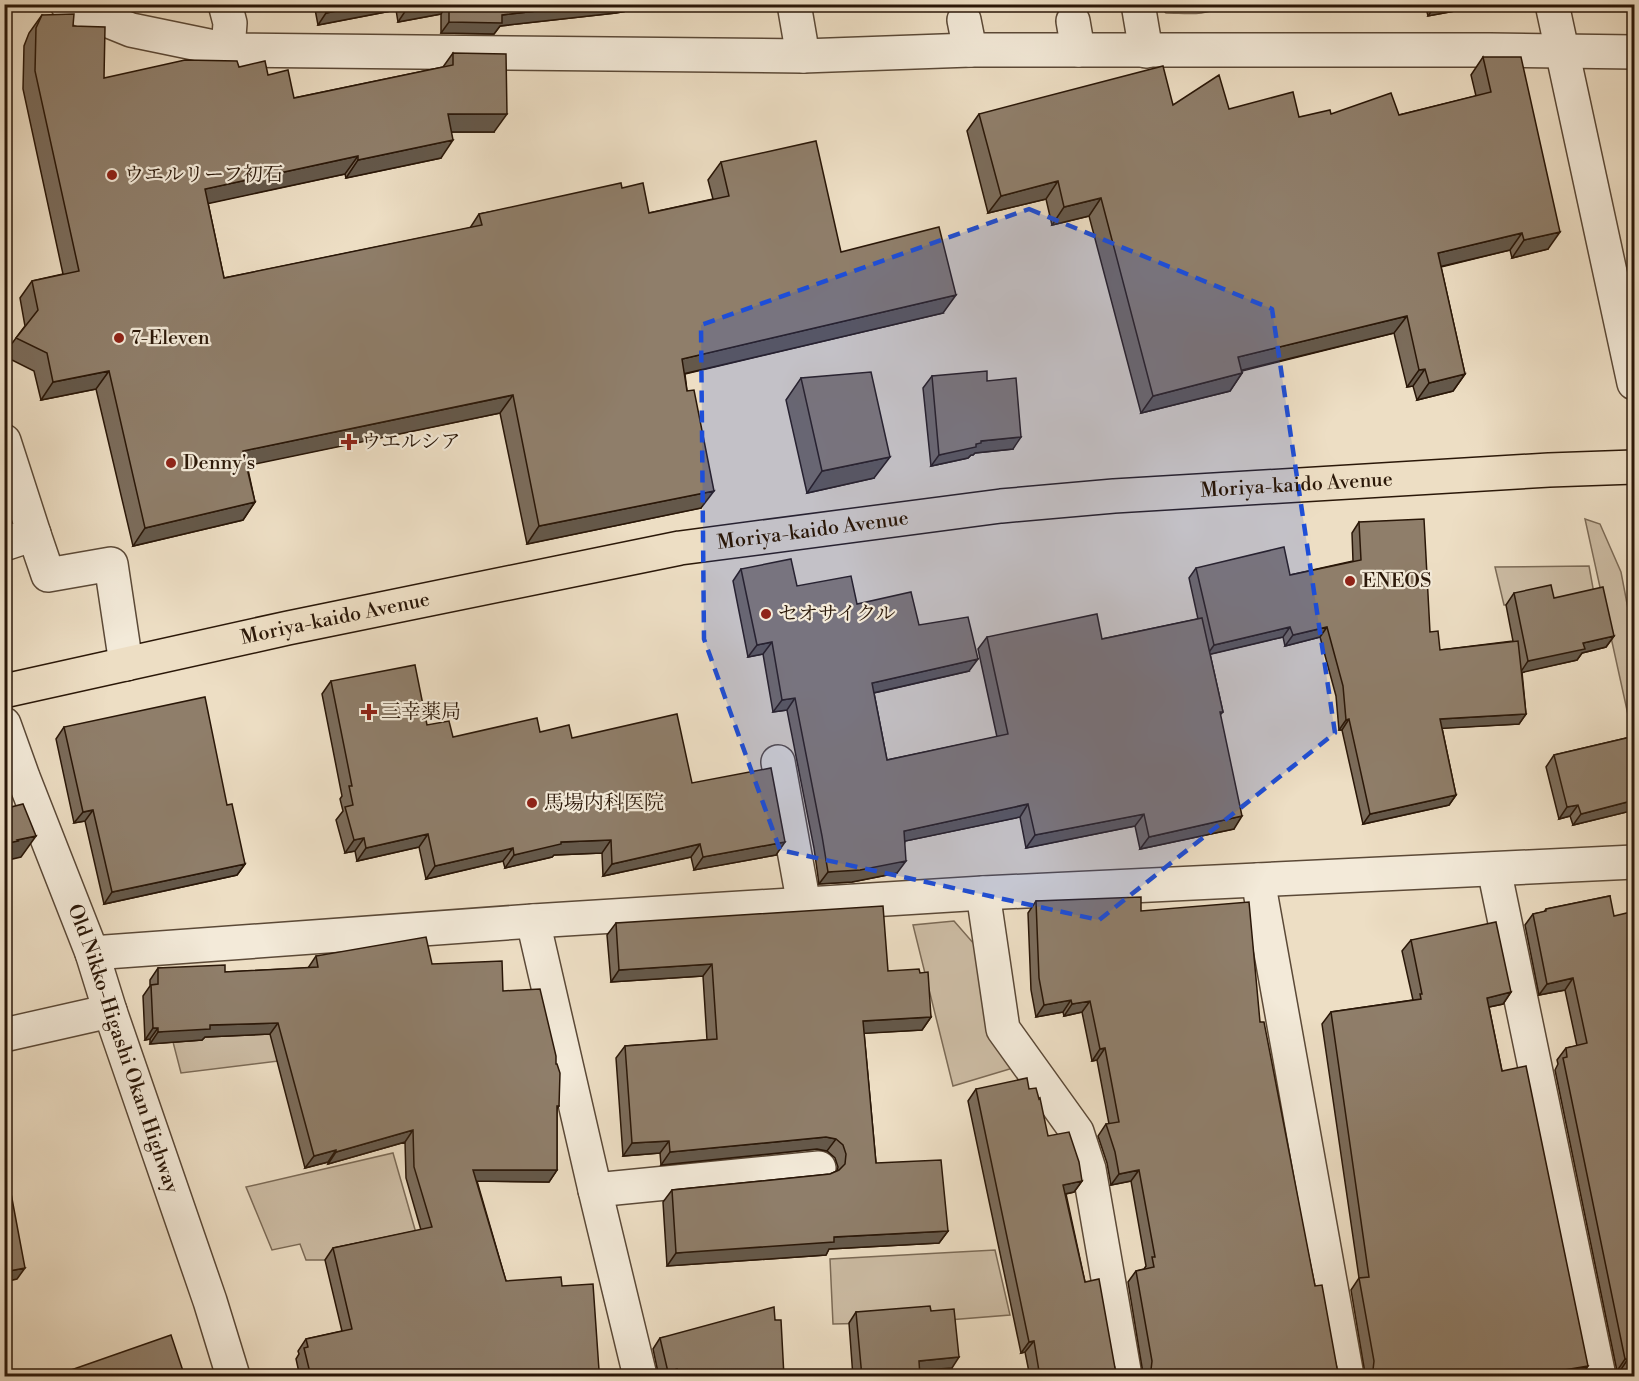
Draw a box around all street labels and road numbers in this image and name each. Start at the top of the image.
street label: Moriya-kaido Avenue [1200,467,1393,503]
street label: Moriya-kaido Avenue [716,506,910,556]
street label: Moriya-kaido Avenue [238,587,432,651]
street label: Old Nikko-Higashi Okan Highway [62,900,185,1197]

